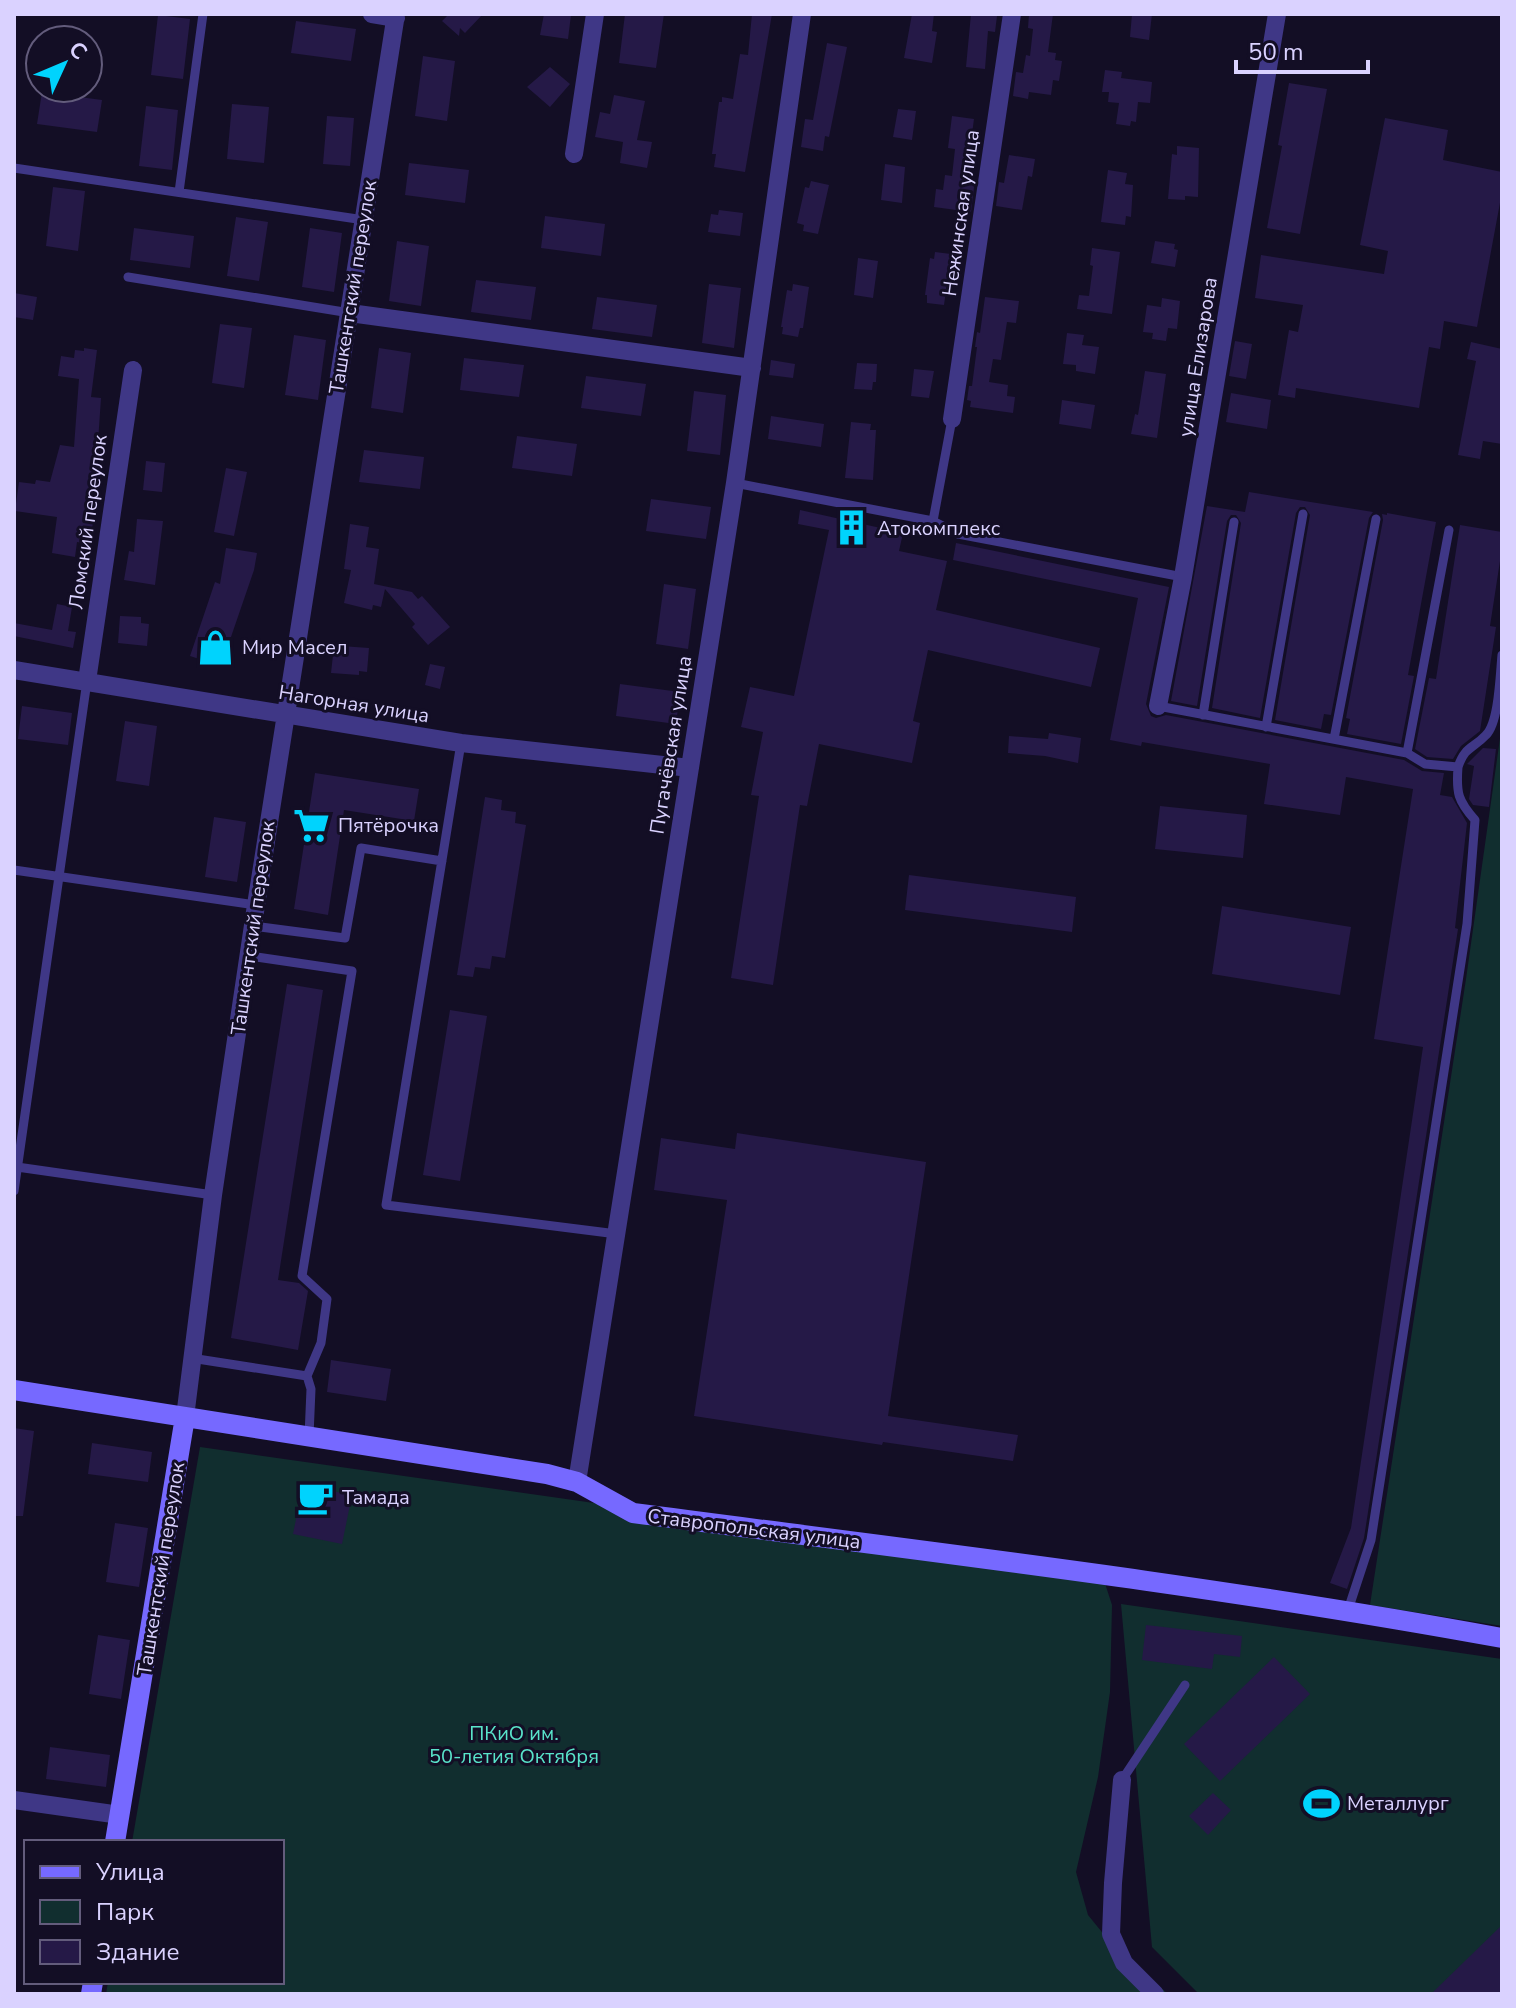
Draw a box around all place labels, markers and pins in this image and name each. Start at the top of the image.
building icon: Атокомплекс [832,509,870,547]
place label: Атокомплекс [877,515,1000,542]
shop icon: Мир Масел [197,628,235,666]
place label: Мир Масел [242,634,347,661]
supermarket icon: Пятёрочка [293,806,331,844]
place label: Пятёрочка [338,812,439,839]
cafe icon: Тамада [297,1478,335,1516]
place label: Тамада [342,1484,410,1511]
sports icon: Металлург [1302,1784,1340,1822]
place label: Металлург [1347,1790,1449,1817]

